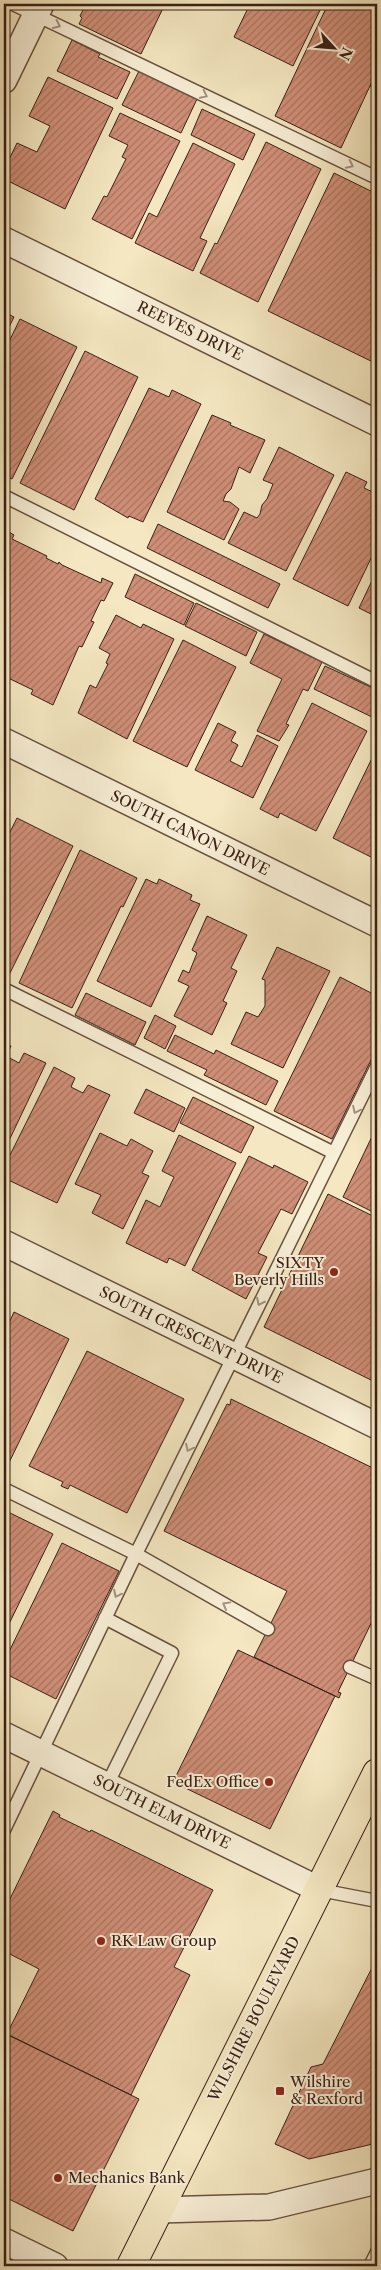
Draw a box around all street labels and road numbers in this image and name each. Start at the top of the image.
street label: REEVES DRIVE [134,297,246,364]
street label: SOUTH CANON DRIVE [108,786,273,879]
street label: SOUTH CRESCENT DRIVE [96,1282,286,1387]
street label: SOUTH ELM DRIVE [91,1770,234,1853]
street label: WILSHIRE BOULEVARD [203,1933,304,2106]

